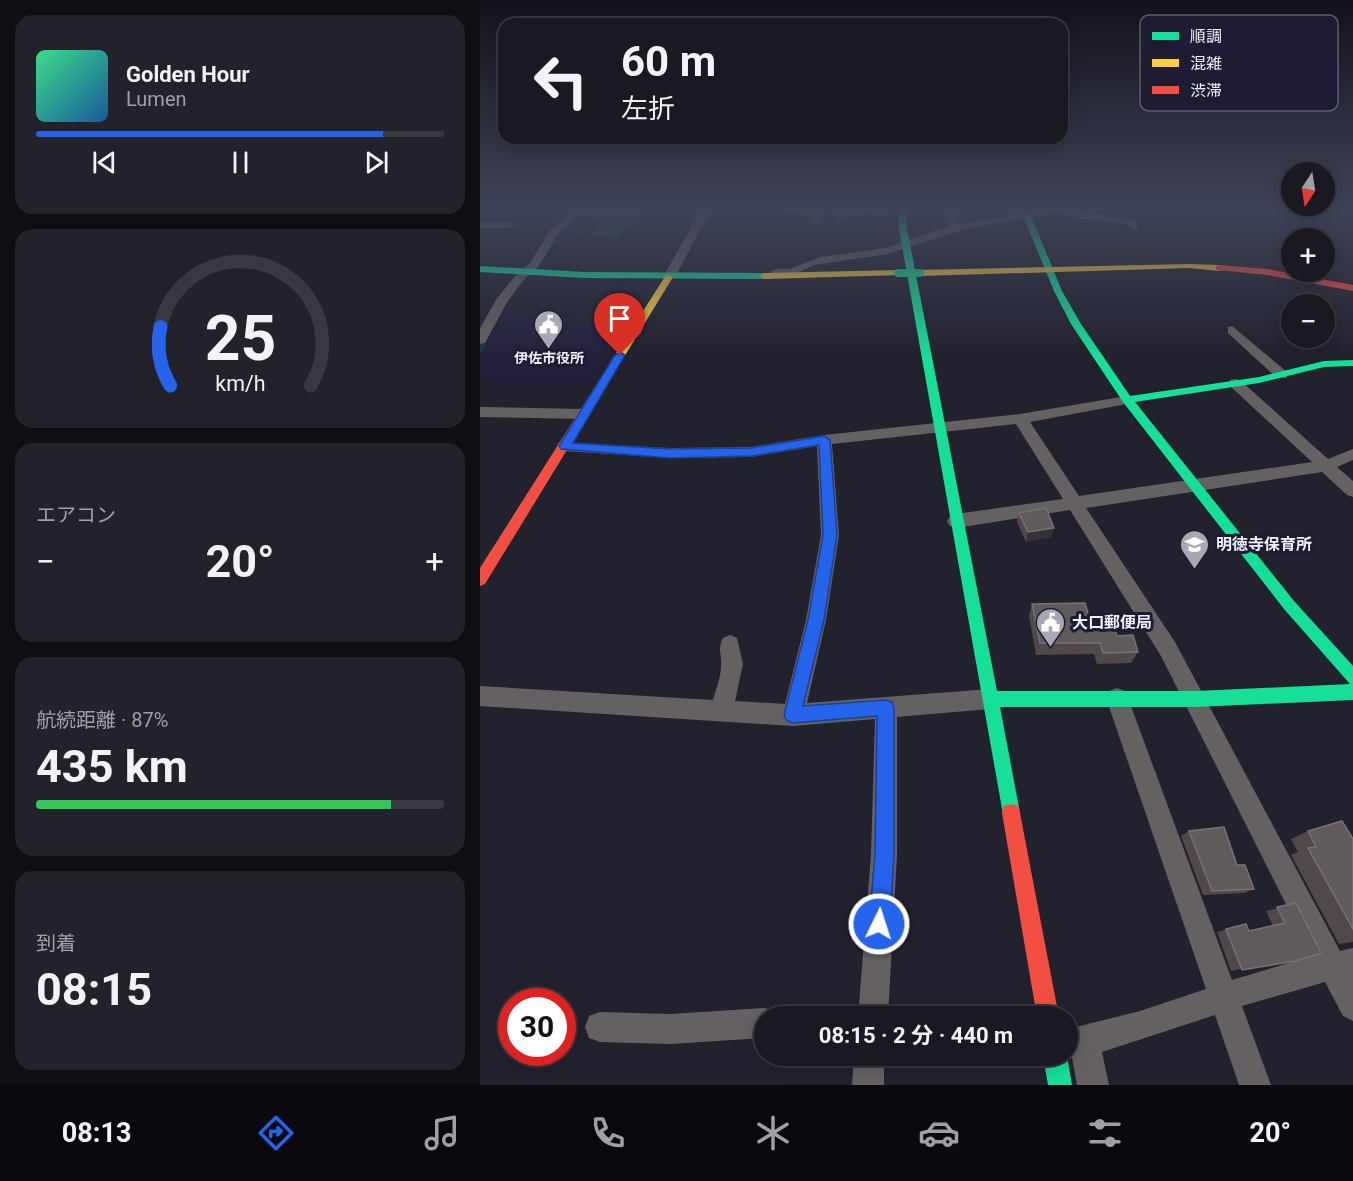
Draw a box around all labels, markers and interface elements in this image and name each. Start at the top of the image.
legend [1140,15,1338,111]
text: 順調 [1190,27,1222,46]
text: 60 m [621,37,716,86]
icon: left [522,42,600,120]
text: 混雑 [1190,54,1222,73]
text: Golden Hour [126,62,250,87]
text: 渋滞 [1190,81,1222,100]
text: Lumen [126,87,187,111]
text: 左折 [621,93,675,125]
icon: previous [88,146,121,179]
icon: pause [224,146,257,179]
icon: next [360,146,393,179]
north arrow [1281,162,1335,216]
map controls [1281,162,1335,348]
button: + [1281,228,1335,282]
pin [594,293,645,355]
button: − [1281,294,1335,348]
text: 25 [204,302,276,375]
icon: arrive [603,302,636,335]
public building icon: 伊佐市役所 [533,308,565,350]
place label: 伊佐市役所 [514,350,584,366]
text: km/h [215,371,265,396]
text: エアコン [36,503,116,527]
school or university icon: 明徳寺保育所 [1179,528,1211,570]
text: 20° [205,535,275,588]
place label: 明徳寺保育所 [1216,535,1312,554]
text: − [36,542,55,581]
text: + [425,542,444,581]
public building icon: 大口郵便局 [1035,606,1067,648]
place label: 大口郵便局 [1072,613,1152,632]
text: 航続距離 · 87% [36,708,168,732]
text: 435 km [36,740,188,793]
position arrow [847,892,911,956]
text: 到着 [36,931,76,955]
text: 08:15 [36,963,152,1016]
speed limit sign: 30 [498,988,576,1066]
text: 08:15 · 2 分 · 440 m [819,1023,1013,1048]
icon: directions [255,1112,297,1154]
icon: music [421,1112,463,1154]
icon: phone [587,1112,629,1154]
icon: climate [752,1112,794,1154]
icon: car [918,1112,960,1154]
icon: filters [1084,1112,1126,1154]
text: 08:13 [62,1117,131,1149]
text: 20° [1250,1117,1291,1149]

